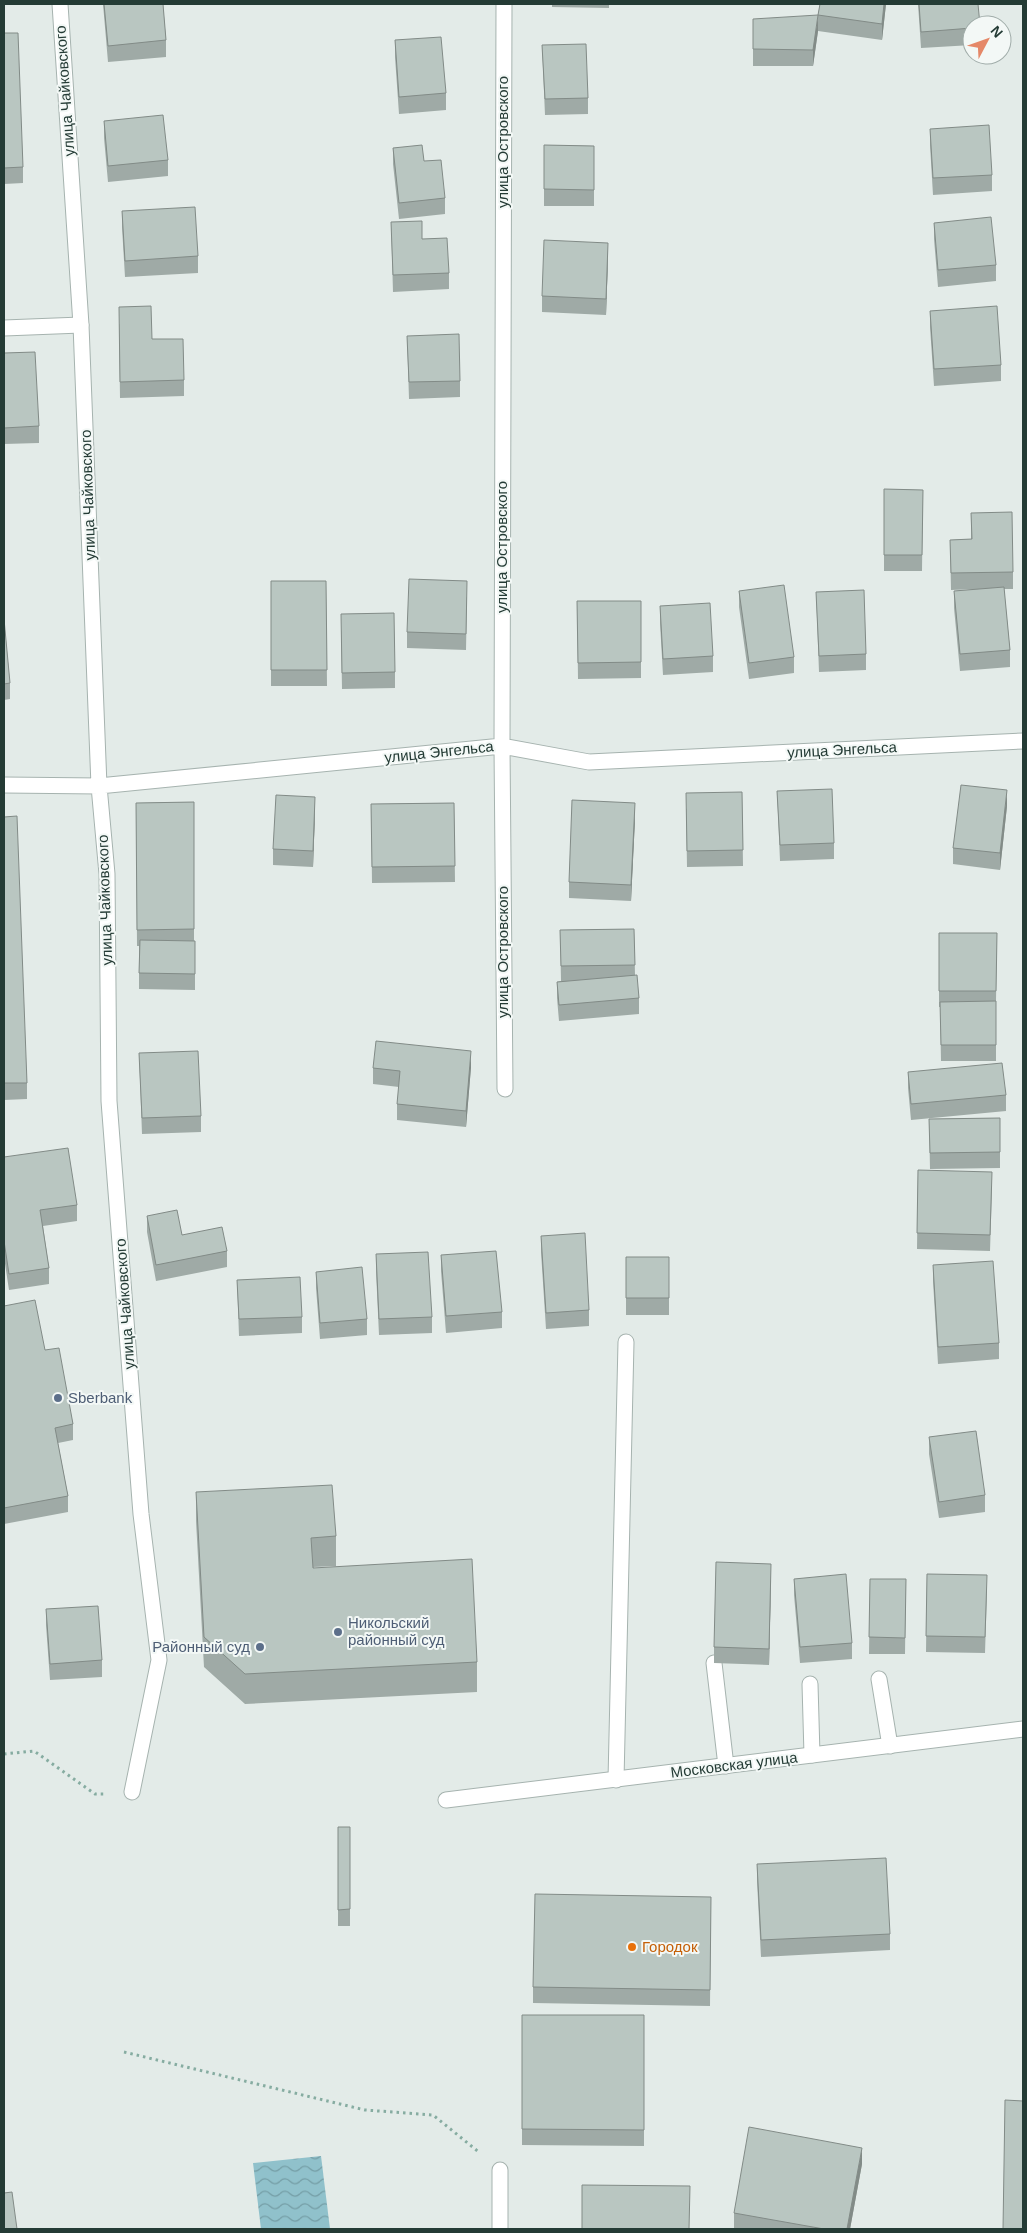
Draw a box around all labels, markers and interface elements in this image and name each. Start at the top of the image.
north arrow [962,15,1012,65]
text: N [987,22,1006,41]
street label: улица Чайковского [51,25,78,157]
street label: улица Островского [494,76,511,208]
street label: улица Чайковского [77,429,98,561]
street label: улица Островского [493,481,510,613]
street label: улица Энгельса [383,737,495,766]
street label: улица Энгельса [787,738,898,761]
street label: улица Чайковского [94,834,115,966]
street label: улица Островского [494,886,511,1018]
street label: улица Чайковского [111,1238,138,1370]
place label: Sberbank [68,1389,133,1406]
marker: Sberbank [52,1392,64,1404]
place label: Никольский районный суд [348,1614,445,1648]
marker: Никольский районный суд [332,1626,344,1638]
place label: Районный суд [152,1638,250,1655]
marker: Районный суд [254,1641,266,1653]
street label: Московская улица [670,1748,799,1781]
place label: Городок [642,1938,698,1955]
marker: Городок [626,1941,638,1953]

